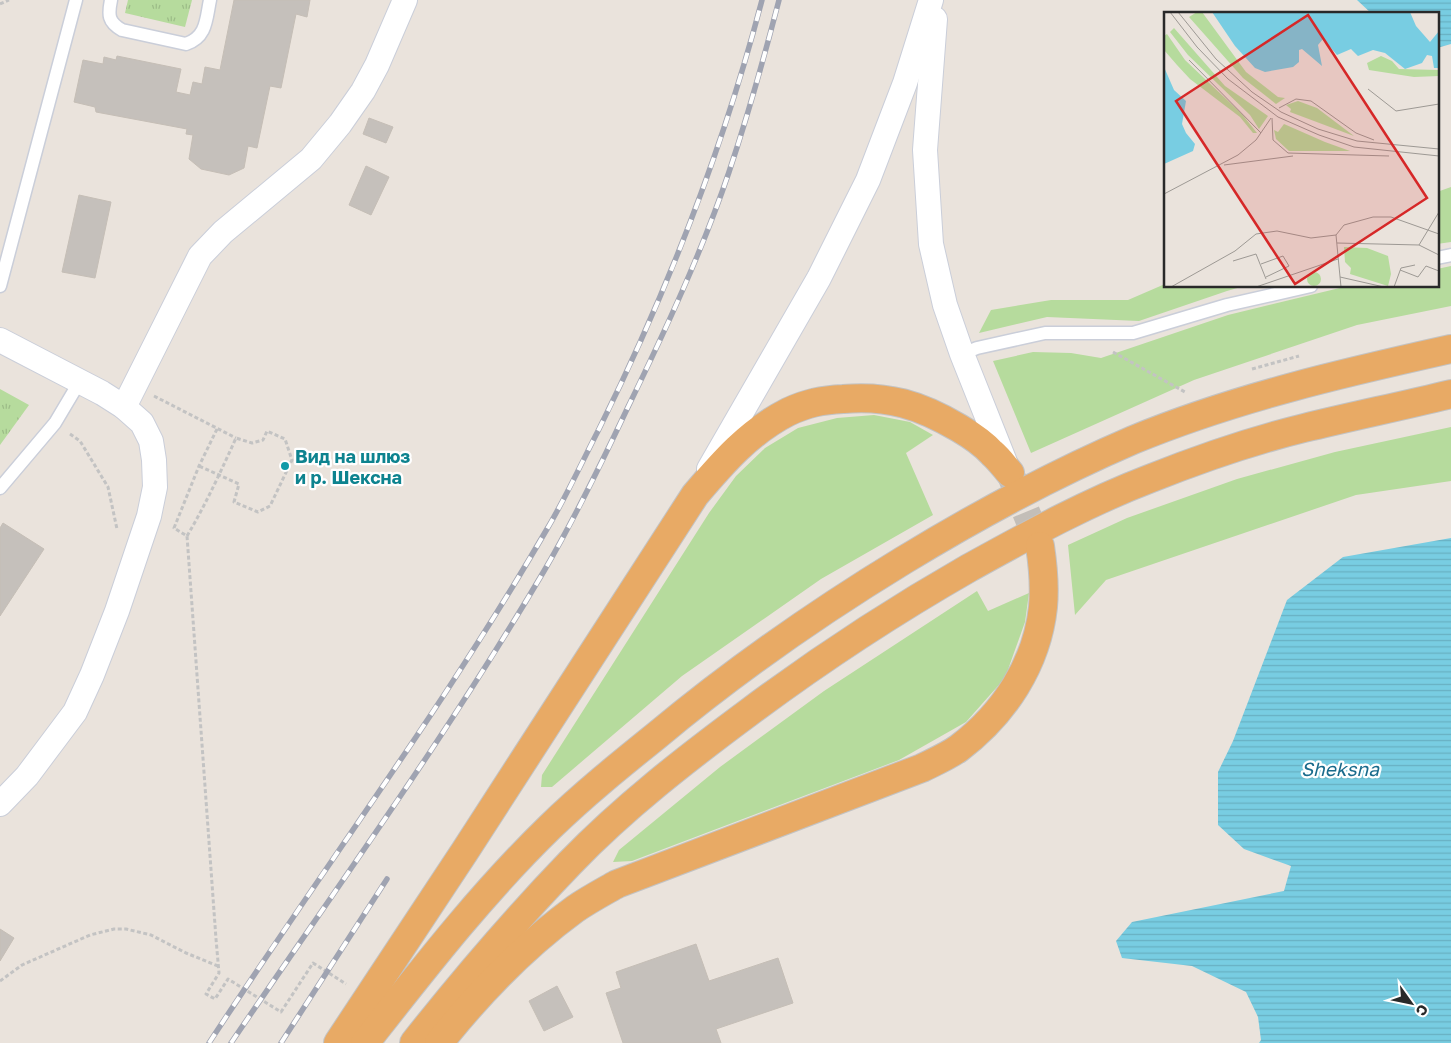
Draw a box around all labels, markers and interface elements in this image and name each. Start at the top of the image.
inset map [1164,12,1438,288]
place label: Вид на шлюз и р. Шексна [295,445,410,488]
marker: Вид на шлюз и р. Шексна [279,460,291,472]
water label: Sheksna [1301,757,1380,780]
north arrow [1386,978,1436,1028]
text: С [1412,1002,1432,1019]

